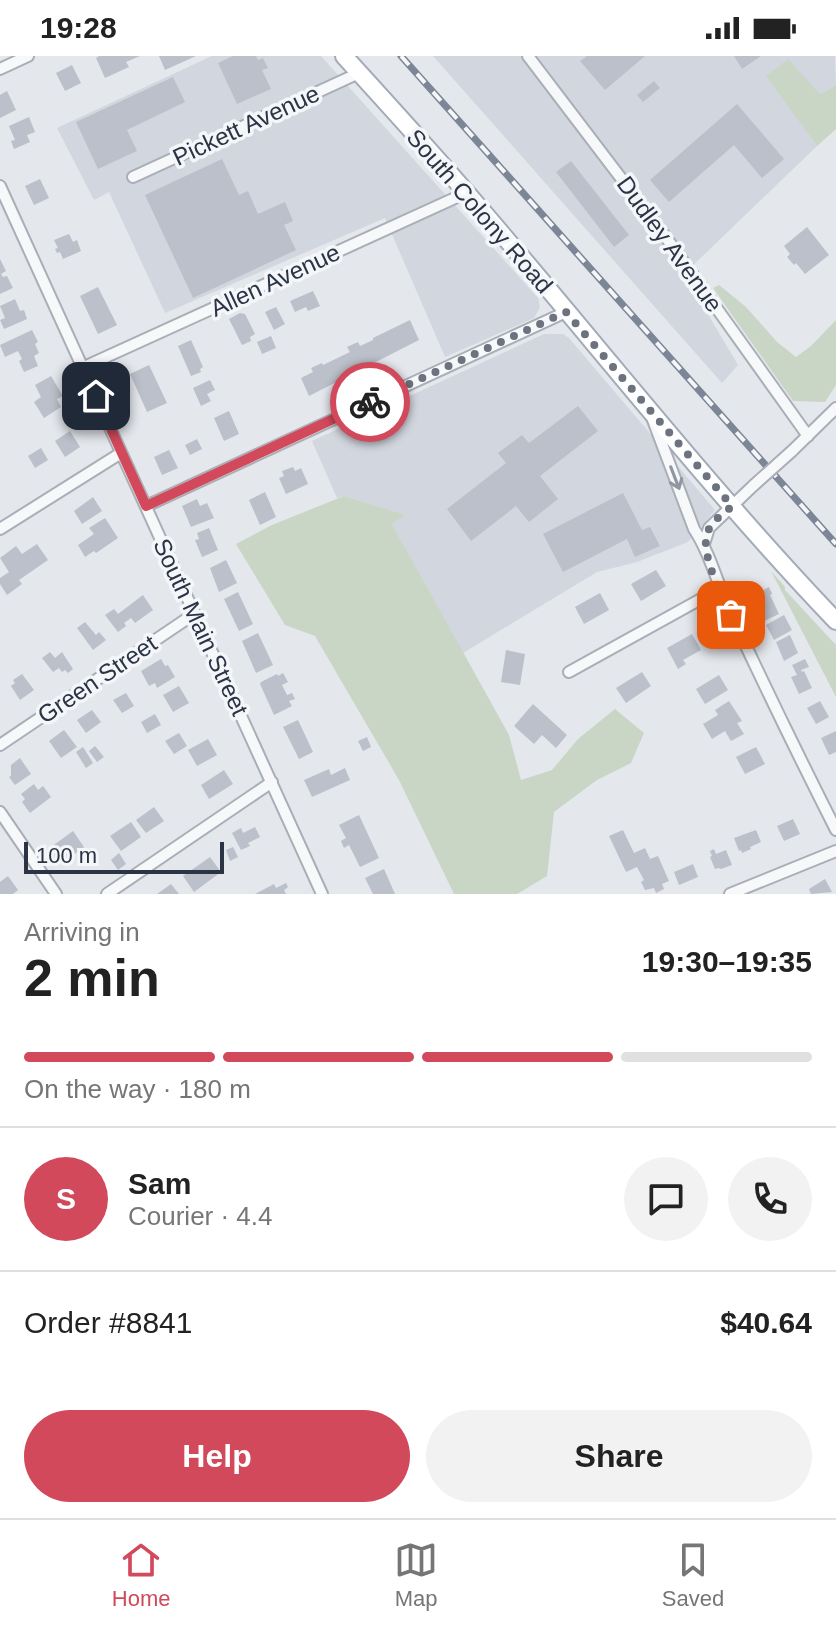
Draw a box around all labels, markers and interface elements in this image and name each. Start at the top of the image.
text: 19:28 [40,11,117,44]
street label: Pickett Avenue [169,79,323,171]
street label: South Colony Road [402,124,558,298]
street label: Dudley Avenue [612,171,728,317]
street label: Allen Avenue [206,238,344,322]
pin [62,362,130,430]
courier [330,362,410,442]
icon: home [74,374,118,418]
icon: bike [348,380,392,424]
one-way arrow [669,465,683,490]
street label: South Main Street [148,534,254,720]
pin [697,581,765,649]
icon: bag [709,593,753,637]
street label: Green Street [32,629,162,729]
scale bar [24,838,224,874]
text: 100 m [36,843,97,868]
text: Arriving in [24,917,140,947]
text: 19:30–19:35 [642,945,812,978]
text: 2 min [24,949,160,1007]
text: On the way · 180 m [24,1074,251,1104]
button: chat [624,1157,708,1241]
button: phone [728,1157,812,1241]
text: Sam [128,1167,191,1200]
text: S [56,1182,76,1215]
text: Courier · 4.4 [128,1201,273,1231]
text: Order #8841 [24,1306,192,1339]
text: $40.64 [720,1306,812,1339]
button: Help [24,1410,410,1502]
button: Share [426,1410,812,1502]
tab: Home [112,1538,171,1612]
tab: Map [394,1538,438,1612]
tab: Saved [662,1538,724,1612]

